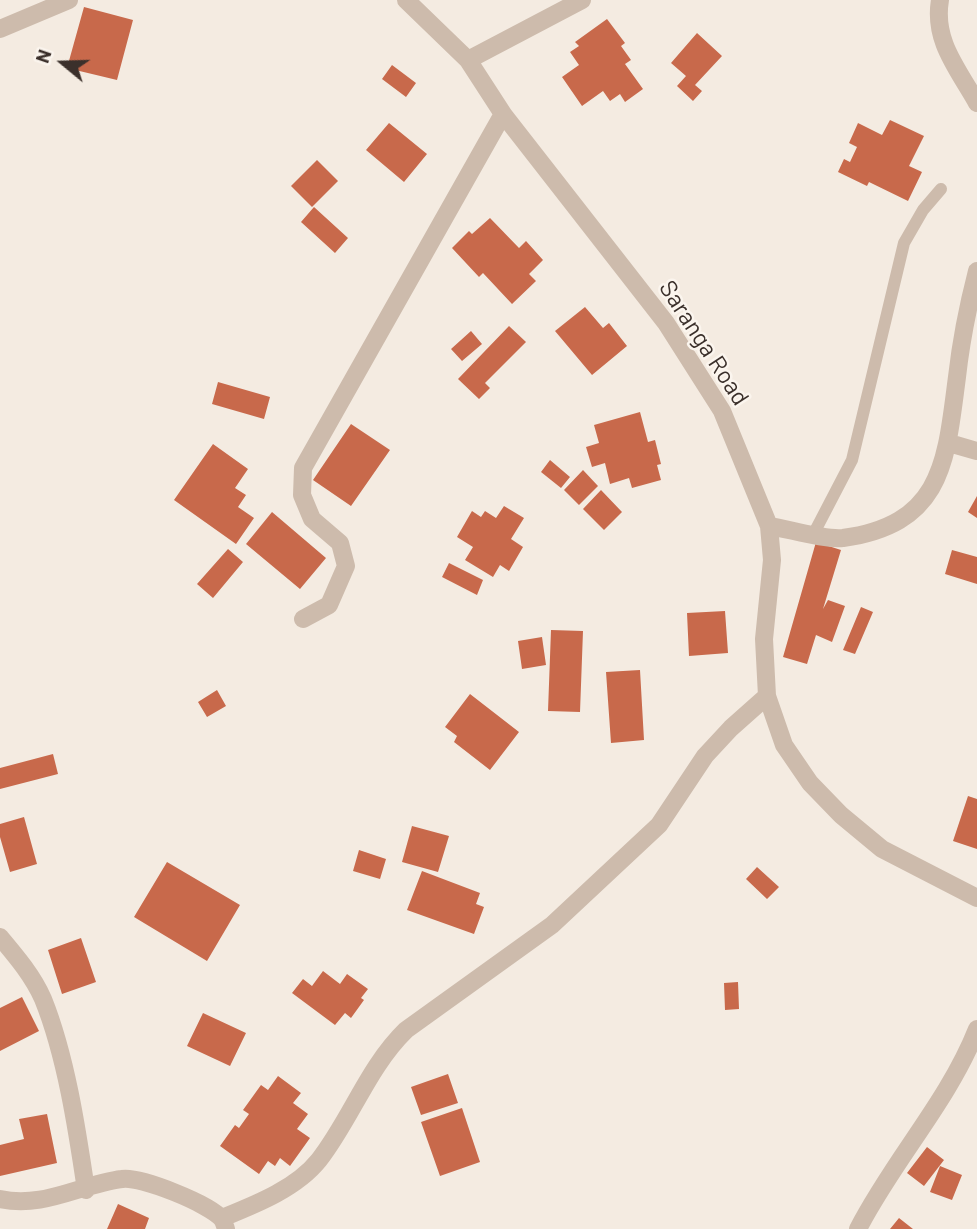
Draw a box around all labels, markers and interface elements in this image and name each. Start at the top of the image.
north arrow [28,28,98,98]
text: N [30,46,56,66]
street label: Saranga Road [653,275,755,411]

